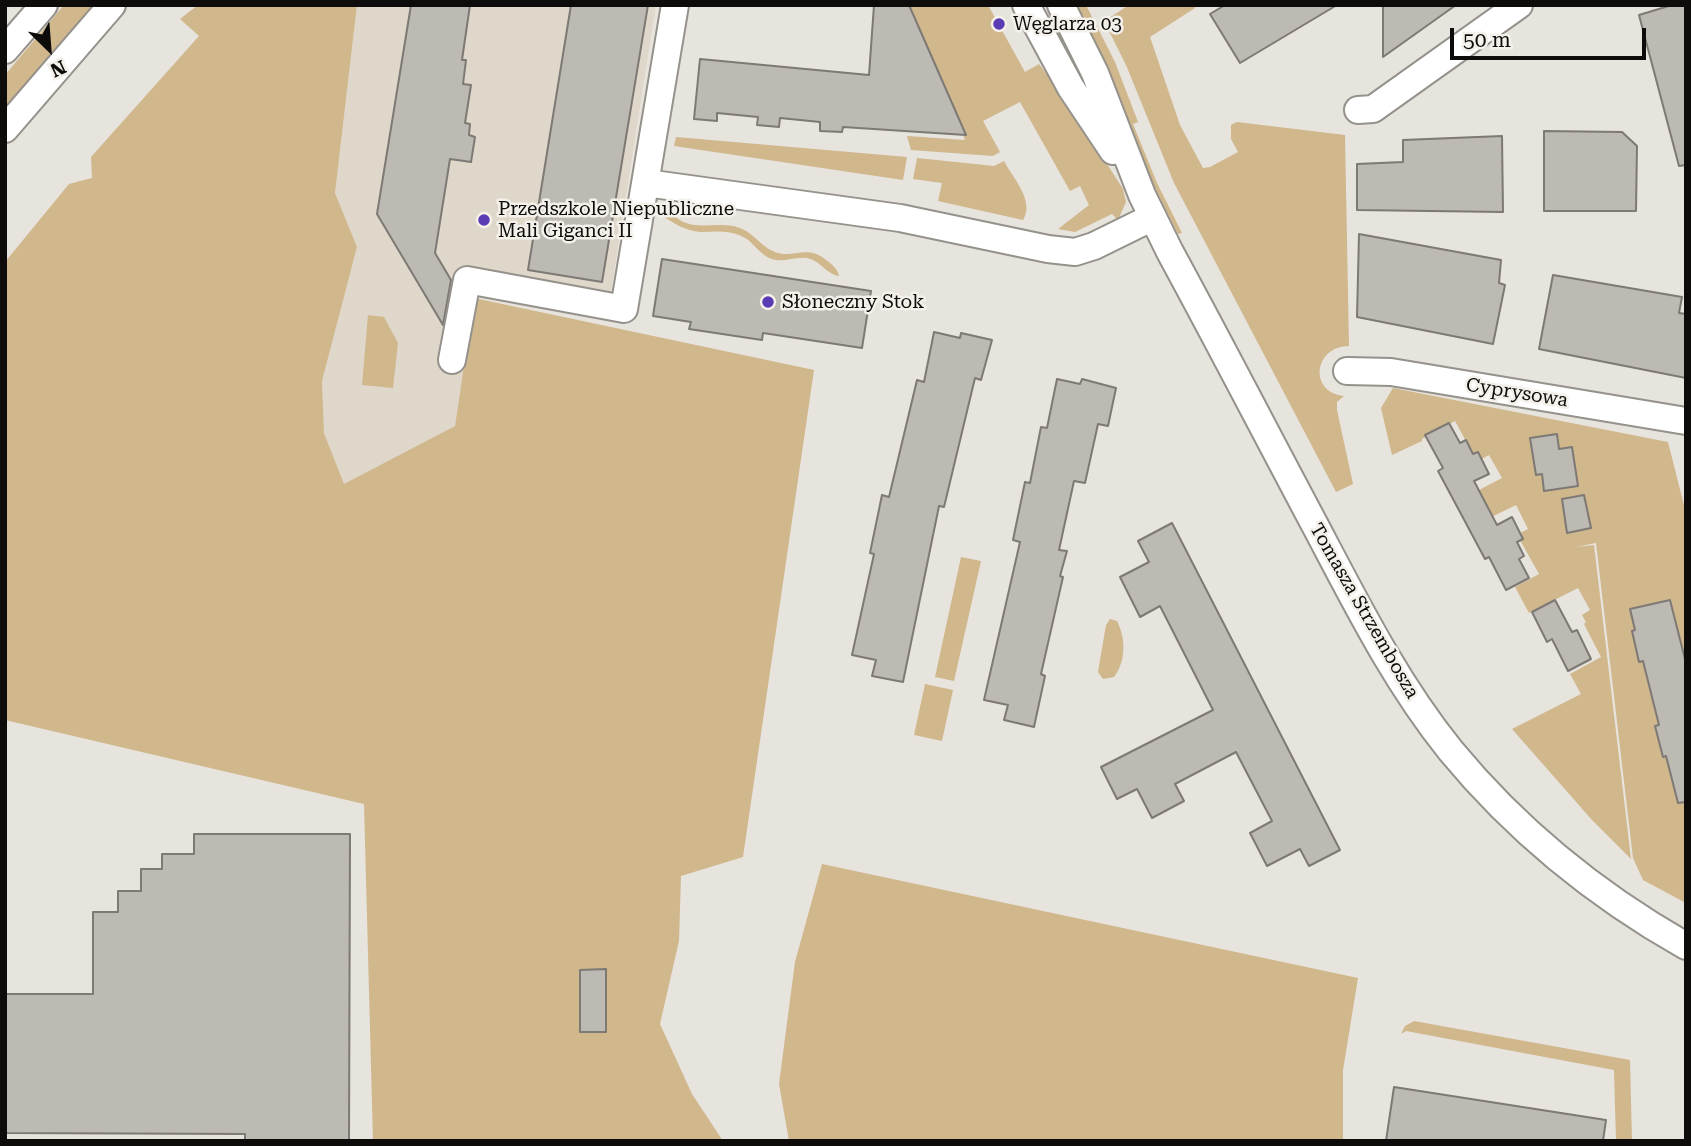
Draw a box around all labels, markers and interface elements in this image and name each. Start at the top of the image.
place label: Węglarza 03 [1013,13,1122,35]
north arrow [14,14,84,84]
scale bar [1453,14,1649,58]
marker: Węglarza 03 [991,16,1007,32]
text: 50 m [1463,28,1511,52]
text: N [47,55,70,82]
place label: Przedszkole Niepubliczne Mali Giganci II [498,198,734,242]
marker: Przedszkole Niepubliczne Mali Giganci II [476,212,492,228]
place label: Słoneczny Stok [782,291,924,313]
marker: Słoneczny Stok [760,294,776,310]
street label: Cyprysowa [1464,374,1570,412]
street label: Tomasza Strzembosza [1304,519,1424,703]

